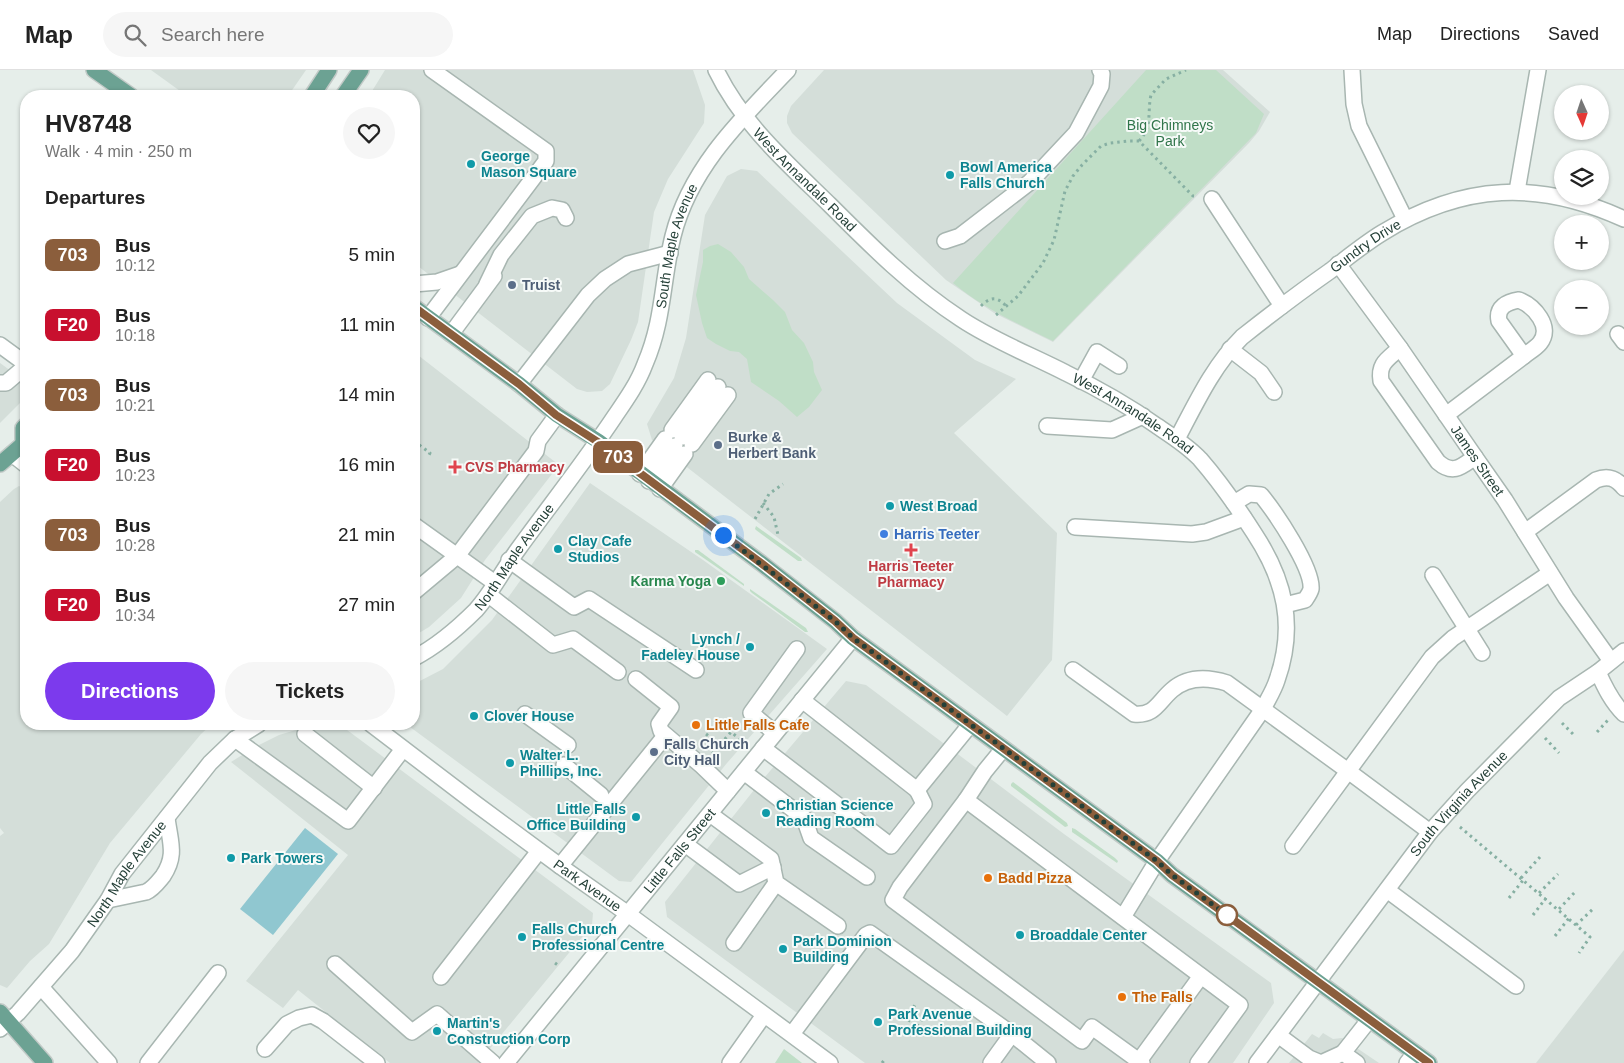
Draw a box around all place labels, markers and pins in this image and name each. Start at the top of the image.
place label: George Mason Square [481,148,577,180]
marker: George Mason Square [465,158,477,170]
place label: Bowl America Falls Church [960,159,1052,191]
marker: Bowl America Falls Church [944,169,956,181]
place label: Truist [522,277,560,293]
marker: Truist [506,279,518,291]
place label: Burke & Herbert Bank [728,429,816,461]
marker: Burke & Herbert Bank [712,439,724,451]
place label: CVS Pharmacy [465,459,565,475]
marker: CVS Pharmacy [449,461,461,473]
place label: West Broad [900,498,978,514]
marker: West Broad [884,500,896,512]
place label: Harris Teeter [894,526,980,542]
marker: Harris Teeter [878,528,890,540]
place label: Clay Cafe Studios [568,533,632,565]
marker: Clay Cafe Studios [552,543,564,555]
marker: Harris Teeter Pharmacy [905,544,917,556]
place label: Harris Teeter Pharmacy [868,558,954,590]
place label: Karma Yoga [631,573,711,589]
marker: Karma Yoga [715,575,727,587]
place label: Lynch / Fadeley House [641,631,740,663]
marker: Lynch / Fadeley House [744,641,756,653]
place label: Clover House [484,708,574,724]
marker: Clover House [468,710,480,722]
place label: Little Falls Cafe [706,717,810,733]
marker: Little Falls Cafe [690,719,702,731]
place label: Falls Church City Hall [664,736,749,768]
marker: Falls Church City Hall [648,746,660,758]
place label: Walter L. Phillips, Inc. [520,747,602,779]
marker: Walter L. Phillips, Inc. [504,757,516,769]
place label: Christian Science Reading Room [776,797,894,829]
place label: Little Falls Office Building [526,801,626,833]
marker: Christian Science Reading Room [760,807,772,819]
marker: Little Falls Office Building [630,811,642,823]
place label: Park Towers [241,850,323,866]
marker: Park Towers [225,852,237,864]
place label: Badd Pizza [998,870,1072,886]
marker: Badd Pizza [982,872,994,884]
unlabelled marker [1216,904,1238,926]
place label: Falls Church Professional Centre [532,921,664,953]
place label: Broaddale Center [1030,927,1147,943]
marker: Broaddale Center [1014,929,1026,941]
marker: Falls Church Professional Centre [516,931,528,943]
place label: Park Dominion Building [793,933,892,965]
marker: Park Dominion Building [777,943,789,955]
place label: The Falls [1132,989,1193,1005]
marker: The Falls [1116,991,1128,1003]
place label: Park Avenue Professional Building [888,1006,1032,1038]
place label: Martin's Construction Corp [447,1015,571,1047]
marker: Park Avenue Professional Building [872,1016,884,1028]
marker: Martin's Construction Corp [431,1025,443,1037]

